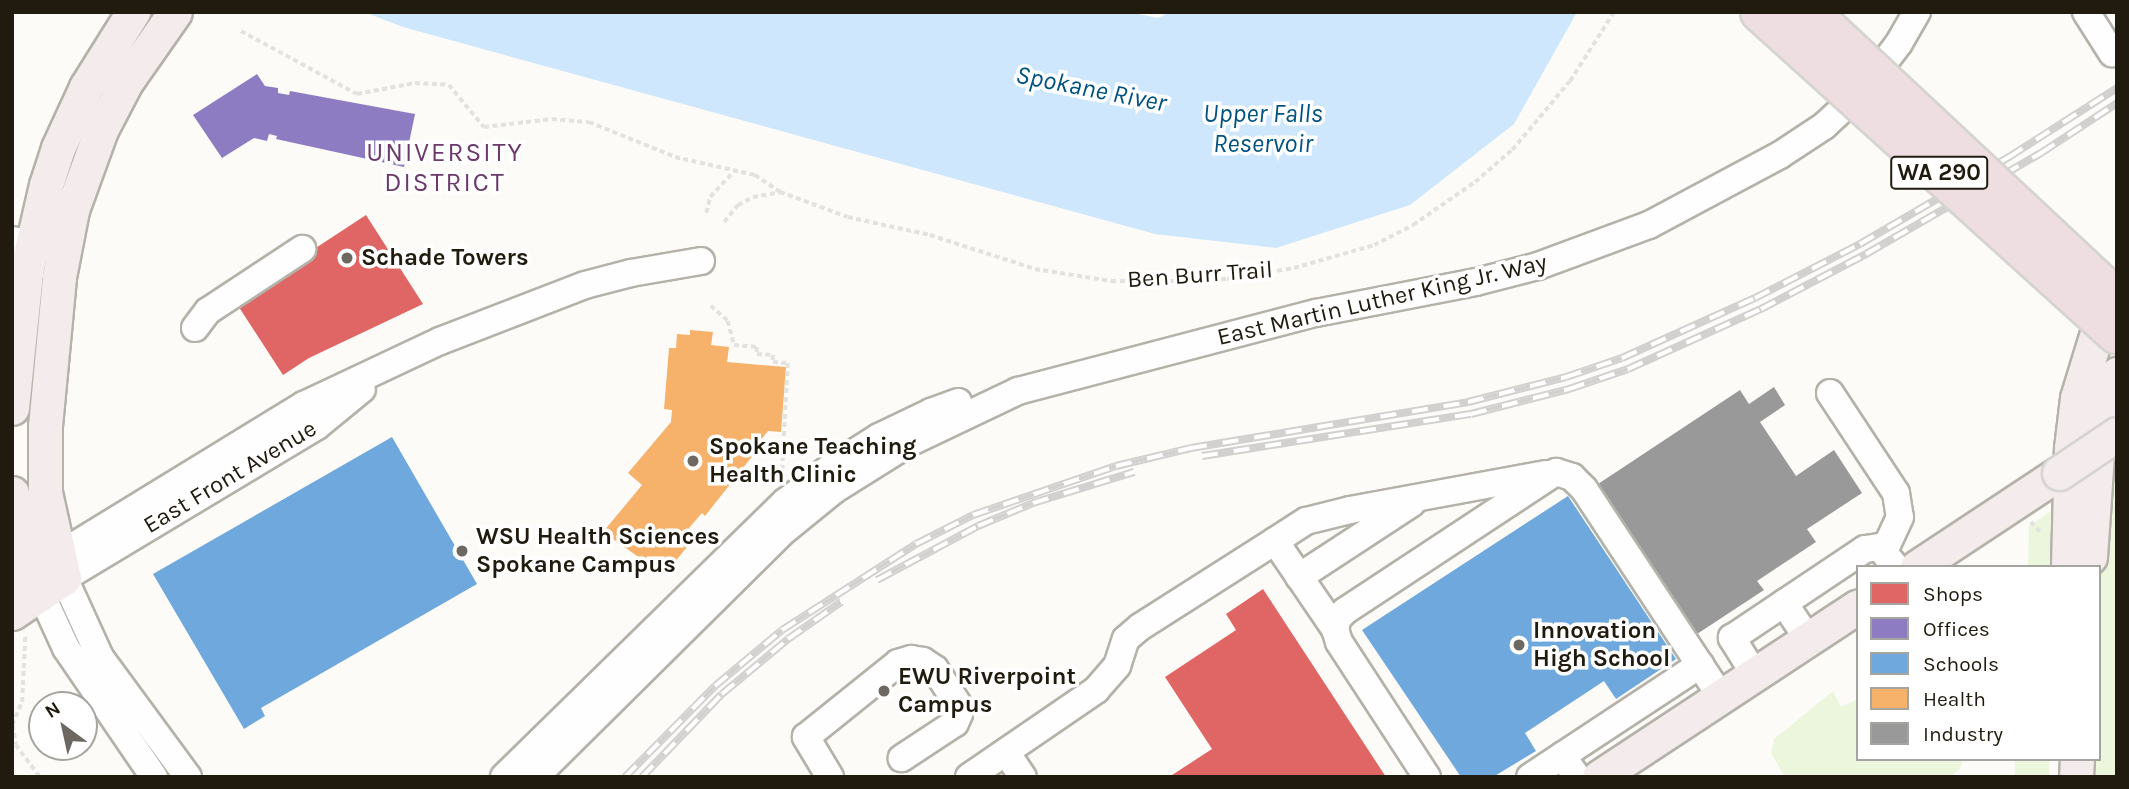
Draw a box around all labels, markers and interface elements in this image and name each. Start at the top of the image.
water label: Spokane River [1013,59,1169,119]
water label: Upper Falls Reservoir [1203,98,1323,160]
district label: UNIVERSITY DISTRICT [368,137,522,198]
road number: WA 290 [1890,154,1988,192]
place label: Schade Towers [361,244,529,272]
street label: East Martin Luther King Jr. Way [1214,248,1550,352]
marker: Schade Towers [339,250,355,266]
street label: Ben Burr Trail [1126,256,1274,294]
street label: East Front Avenue [138,414,322,540]
place label: Spokane Teaching Health Clinic [709,433,916,489]
marker: Spokane Teaching Health Clinic [683,451,703,471]
place label: WSU Health Sciences Spokane Campus [476,523,720,579]
marker: WSU Health Sciences Spokane Campus [454,543,470,559]
legend [1856,565,2101,761]
text: Shops [1923,582,1983,606]
place label: Innovation High School [1533,617,1670,673]
text: Offices [1923,617,1990,641]
marker: Innovation High School [1511,637,1527,653]
text: Schools [1923,652,1999,676]
place label: EWU Riverpoint Campus [898,663,1076,719]
marker: EWU Riverpoint Campus [876,683,892,699]
text: Health [1923,687,1986,711]
north arrow [28,691,98,761]
text: N [41,697,64,723]
text: Industry [1923,722,2003,746]

